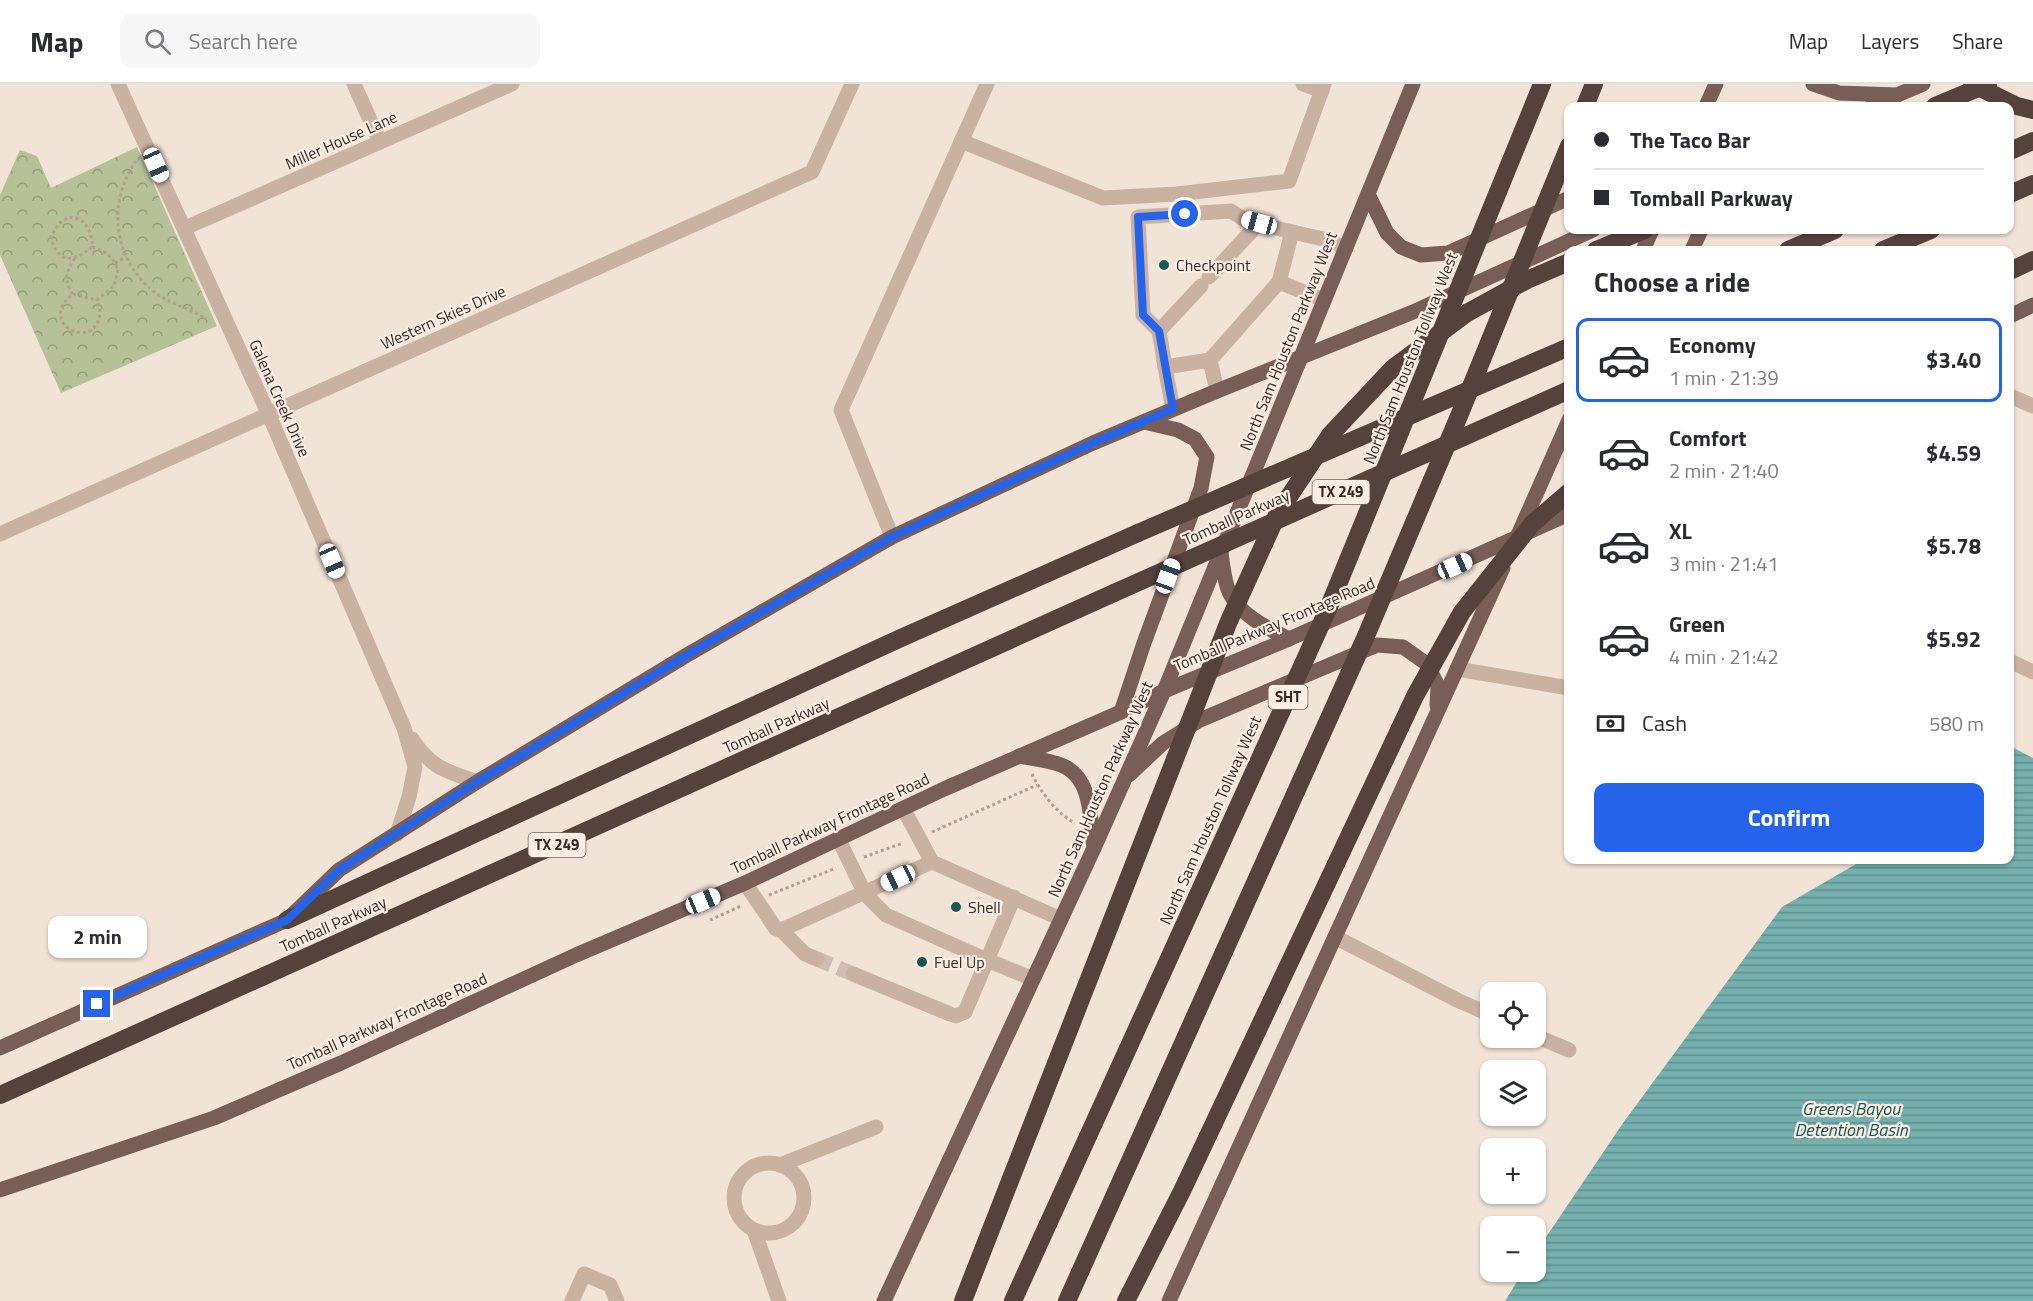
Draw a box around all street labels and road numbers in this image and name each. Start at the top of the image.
street label: Miller House Lane [281,105,401,175]
street label: North Sam Houston Parkway West [1233,228,1343,454]
street label: North Sam Houston Tollway West [1356,248,1464,467]
street label: Western Skies Drive [377,279,509,355]
street label: Galena Creek Drive [243,336,317,460]
road number: TX 249 [1312,480,1370,504]
street label: Tomball Parkway [1179,483,1293,551]
street label: Tomball Parkway Frontage Road [1170,571,1378,677]
street label: North Sam Houston Parkway West [1041,677,1159,901]
road number: SHT [1268,685,1308,709]
street label: Tomball Parkway [719,691,833,759]
street label: North Sam Houston Tollway West [1153,711,1267,928]
street label: Tomball Parkway Frontage Road [727,766,933,880]
road number: TX 249 [528,833,586,857]
street label: Tomball Parkway [276,890,390,958]
street label: Tomball Parkway Frontage Road [283,966,491,1076]

